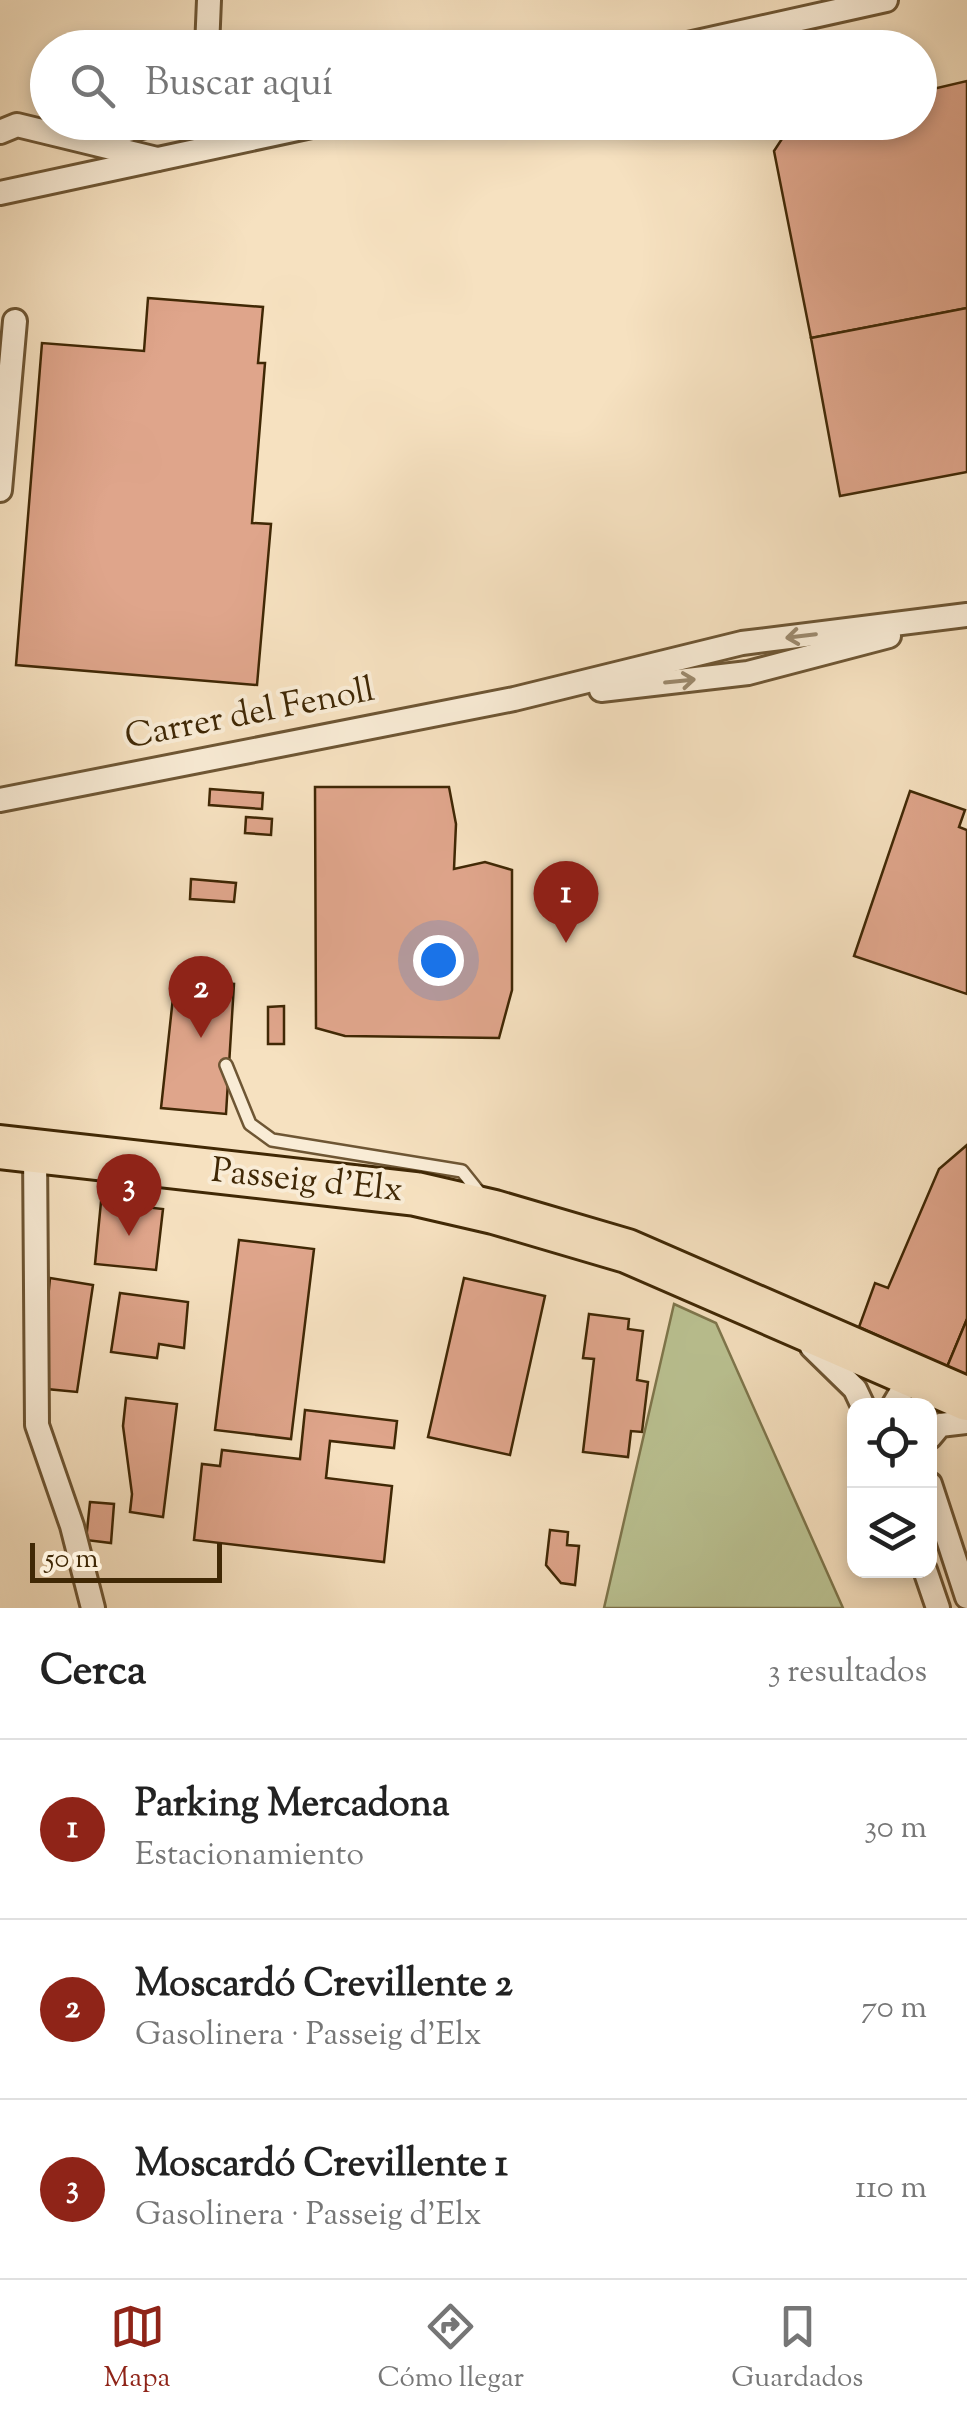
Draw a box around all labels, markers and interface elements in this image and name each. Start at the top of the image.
search box [30,30,937,140]
icon: search [65,58,120,113]
text: Buscar aquí [145,58,333,112]
one-way arrow [785,627,817,645]
street label: Carrer del Fenoll [121,666,379,764]
one-way arrow [663,671,696,690]
pin: 1 [534,860,598,943]
your location [413,935,464,986]
pin: 2 [168,956,234,1038]
street label: Passeig d'Elx [209,1147,405,1217]
pin: 3 [96,1154,162,1236]
map controls [847,1398,937,1578]
button: locate [847,1398,937,1488]
button: layers [847,1488,937,1578]
scale bar [30,1538,222,1582]
text: 50 m [45,1540,99,1580]
text: Cerca [40,1643,146,1703]
text: 3 resultados [768,1650,927,1696]
text: Parking Mercadona [135,1779,450,1833]
text: 1 [67,1806,78,1852]
text: 30 m [864,1806,927,1852]
text: Estacionamiento [135,1833,364,1879]
text: Moscardó Crevillente 2 [135,1959,513,2013]
text: 2 [65,1986,80,2032]
text: 70 m [861,1986,927,2032]
text: Gasolinera · Passeig d'Elx [135,2013,482,2059]
text: Moscardó Crevillente 1 [135,2139,508,2193]
text: 3 [66,2166,79,2212]
text: 110 m [855,2166,927,2212]
text: Gasolinera · Passeig d'Elx [135,2193,482,2239]
tab: Mapa [104,2299,170,2399]
tab: Cómo llegar [378,2299,524,2399]
tab: Guardados [731,2299,863,2399]

